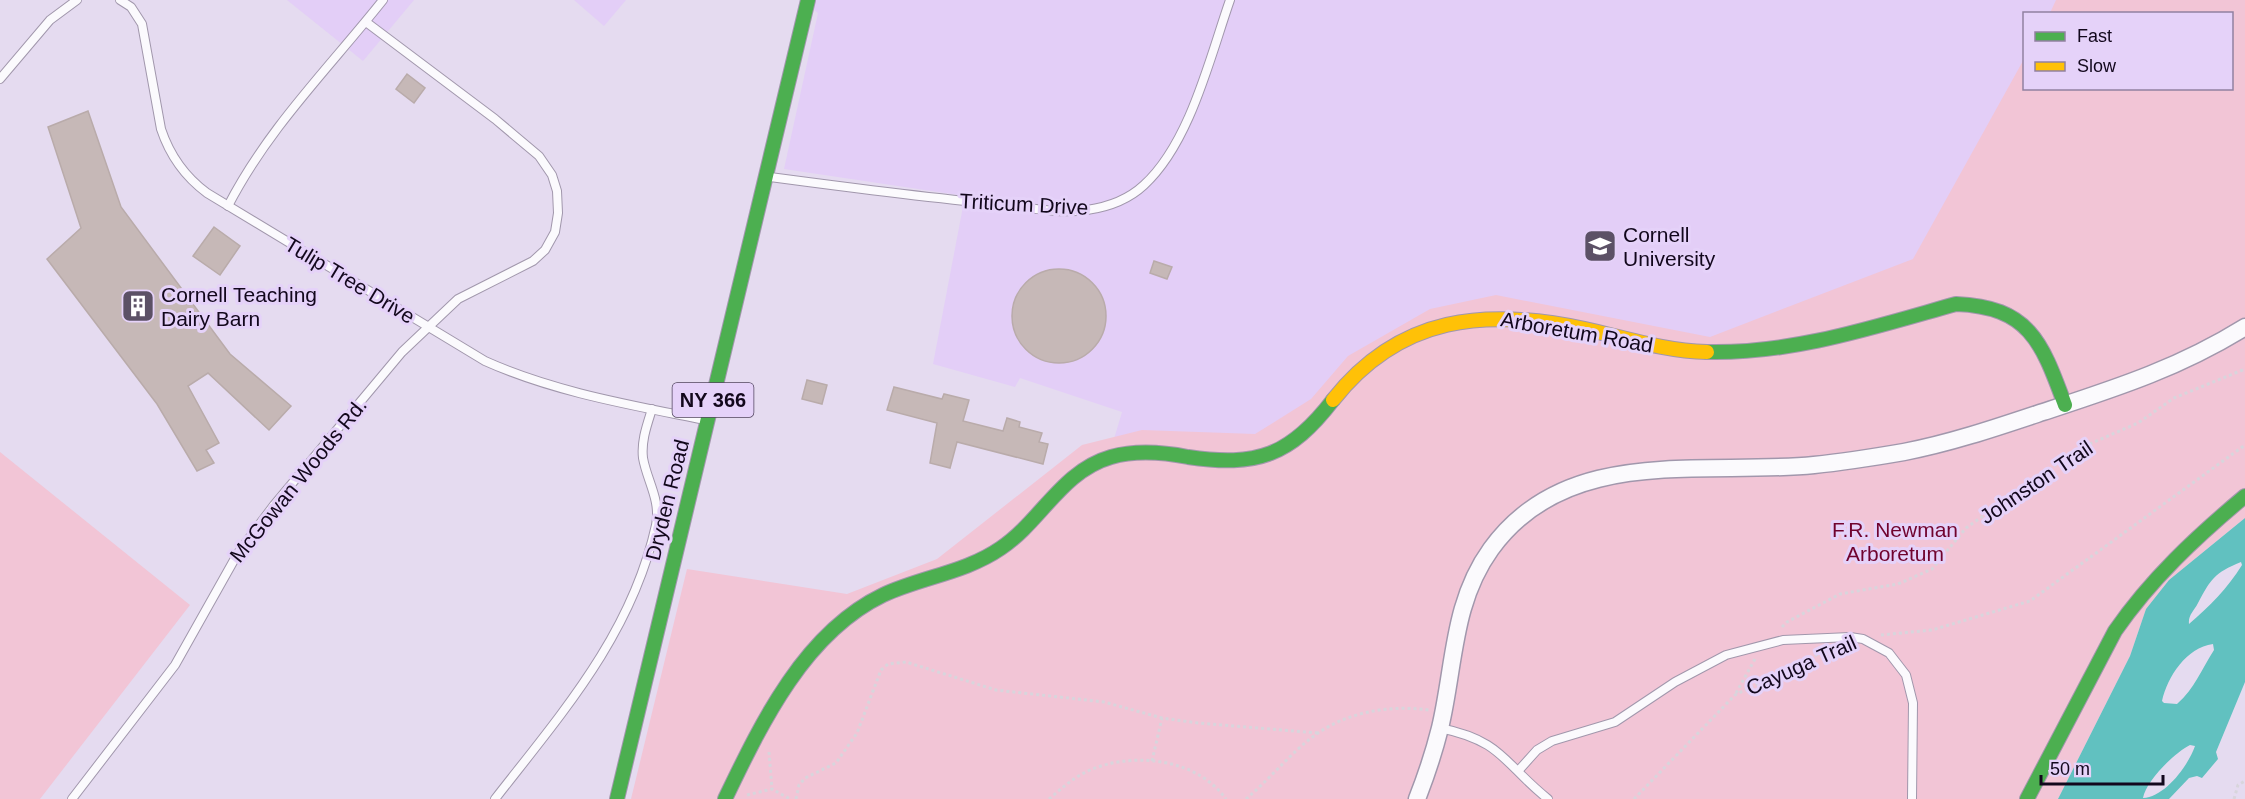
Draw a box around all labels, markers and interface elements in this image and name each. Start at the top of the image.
legend [2023,12,2233,90]
text: Fast [2077,26,2112,46]
text: Slow [2077,56,2117,76]
street label: Triticum Drive [959,189,1089,219]
place label: Cornell University [1623,223,1716,270]
school or university icon: Cornell University [1582,228,1618,264]
street label: Tulip Tree Drive [281,232,419,328]
place label: Cornell Teaching Dairy Barn [161,283,317,330]
building icon: Cornell Teaching Dairy Barn [120,288,156,324]
street label: Arboretum Road [1499,307,1655,357]
road number: NY 366 [672,383,754,417]
street label: McGowan Woods Rd. [225,394,371,566]
street label: Johnston Trail [1975,436,2097,528]
street label: Dryden Road [641,437,693,563]
park label: F.R. Newman Arboretum [1832,518,1958,565]
street label: Cayuga Trail [1742,631,1860,699]
scale bar [2041,748,2162,786]
text: 50 m [2050,759,2090,779]

